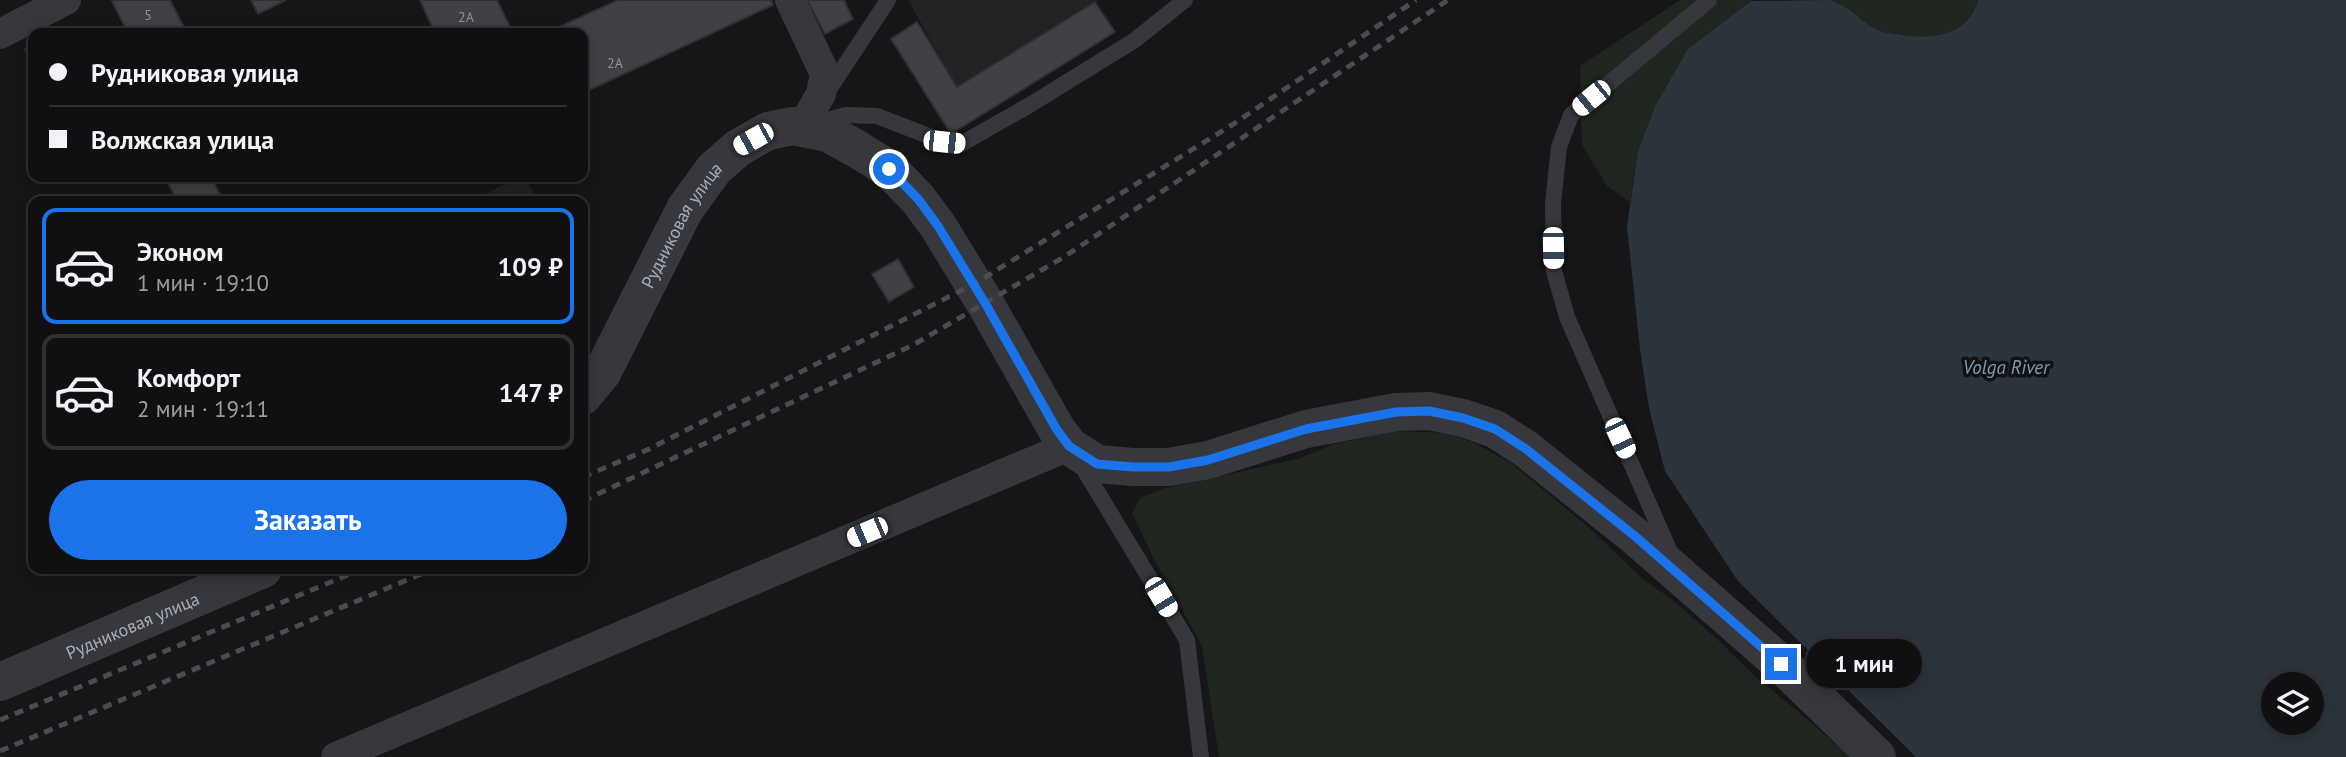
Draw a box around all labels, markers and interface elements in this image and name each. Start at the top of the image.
house number: 5 [144,6,152,24]
house number: 2А [458,8,475,26]
house number: 2А [607,54,624,72]
text: Рудниковая улица [91,56,299,89]
car [1569,77,1614,119]
car [730,120,777,158]
text: Волжская улица [91,123,274,156]
car [923,129,966,155]
route start [873,153,905,185]
street label: Рудниковая улица [635,156,726,292]
car [1543,227,1564,269]
icon: car [53,235,116,298]
text: Эконом [137,235,224,268]
text: 109 ₽ [497,250,563,283]
text: 1 мин · 19:10 [137,268,269,297]
water label: Volga River [1963,355,2051,379]
icon: car [53,361,116,424]
text: Комфорт [137,361,240,394]
text: 147 ₽ [499,376,563,409]
text: 2 мин · 19:11 [137,394,269,423]
car [1602,415,1639,461]
button: Заказать [49,480,567,560]
car [844,514,891,550]
car [1142,574,1181,620]
street label: Рудниковая улица [62,586,202,664]
callout: 1 мин [1806,640,1921,688]
route end [1765,648,1797,680]
text: 1 мин [1834,649,1894,678]
map controls [2261,672,2324,735]
button: layers [2261,672,2324,735]

